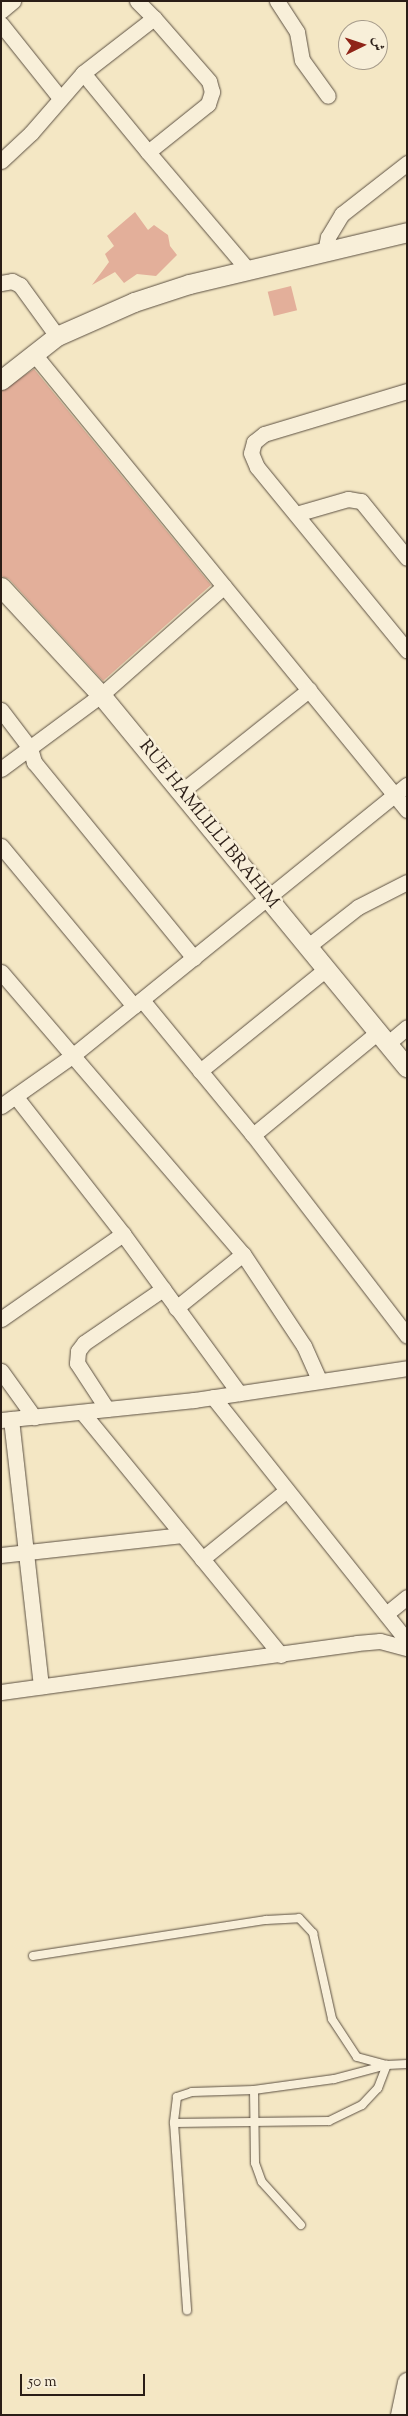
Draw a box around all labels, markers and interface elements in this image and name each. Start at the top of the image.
north arrow [338,20,388,70]
text: ش [367,36,387,52]
street label: RUE HAMLILLI BRAHIM [133,736,283,914]
scale bar [22,2364,148,2396]
text: 50 m [28,2372,57,2393]

